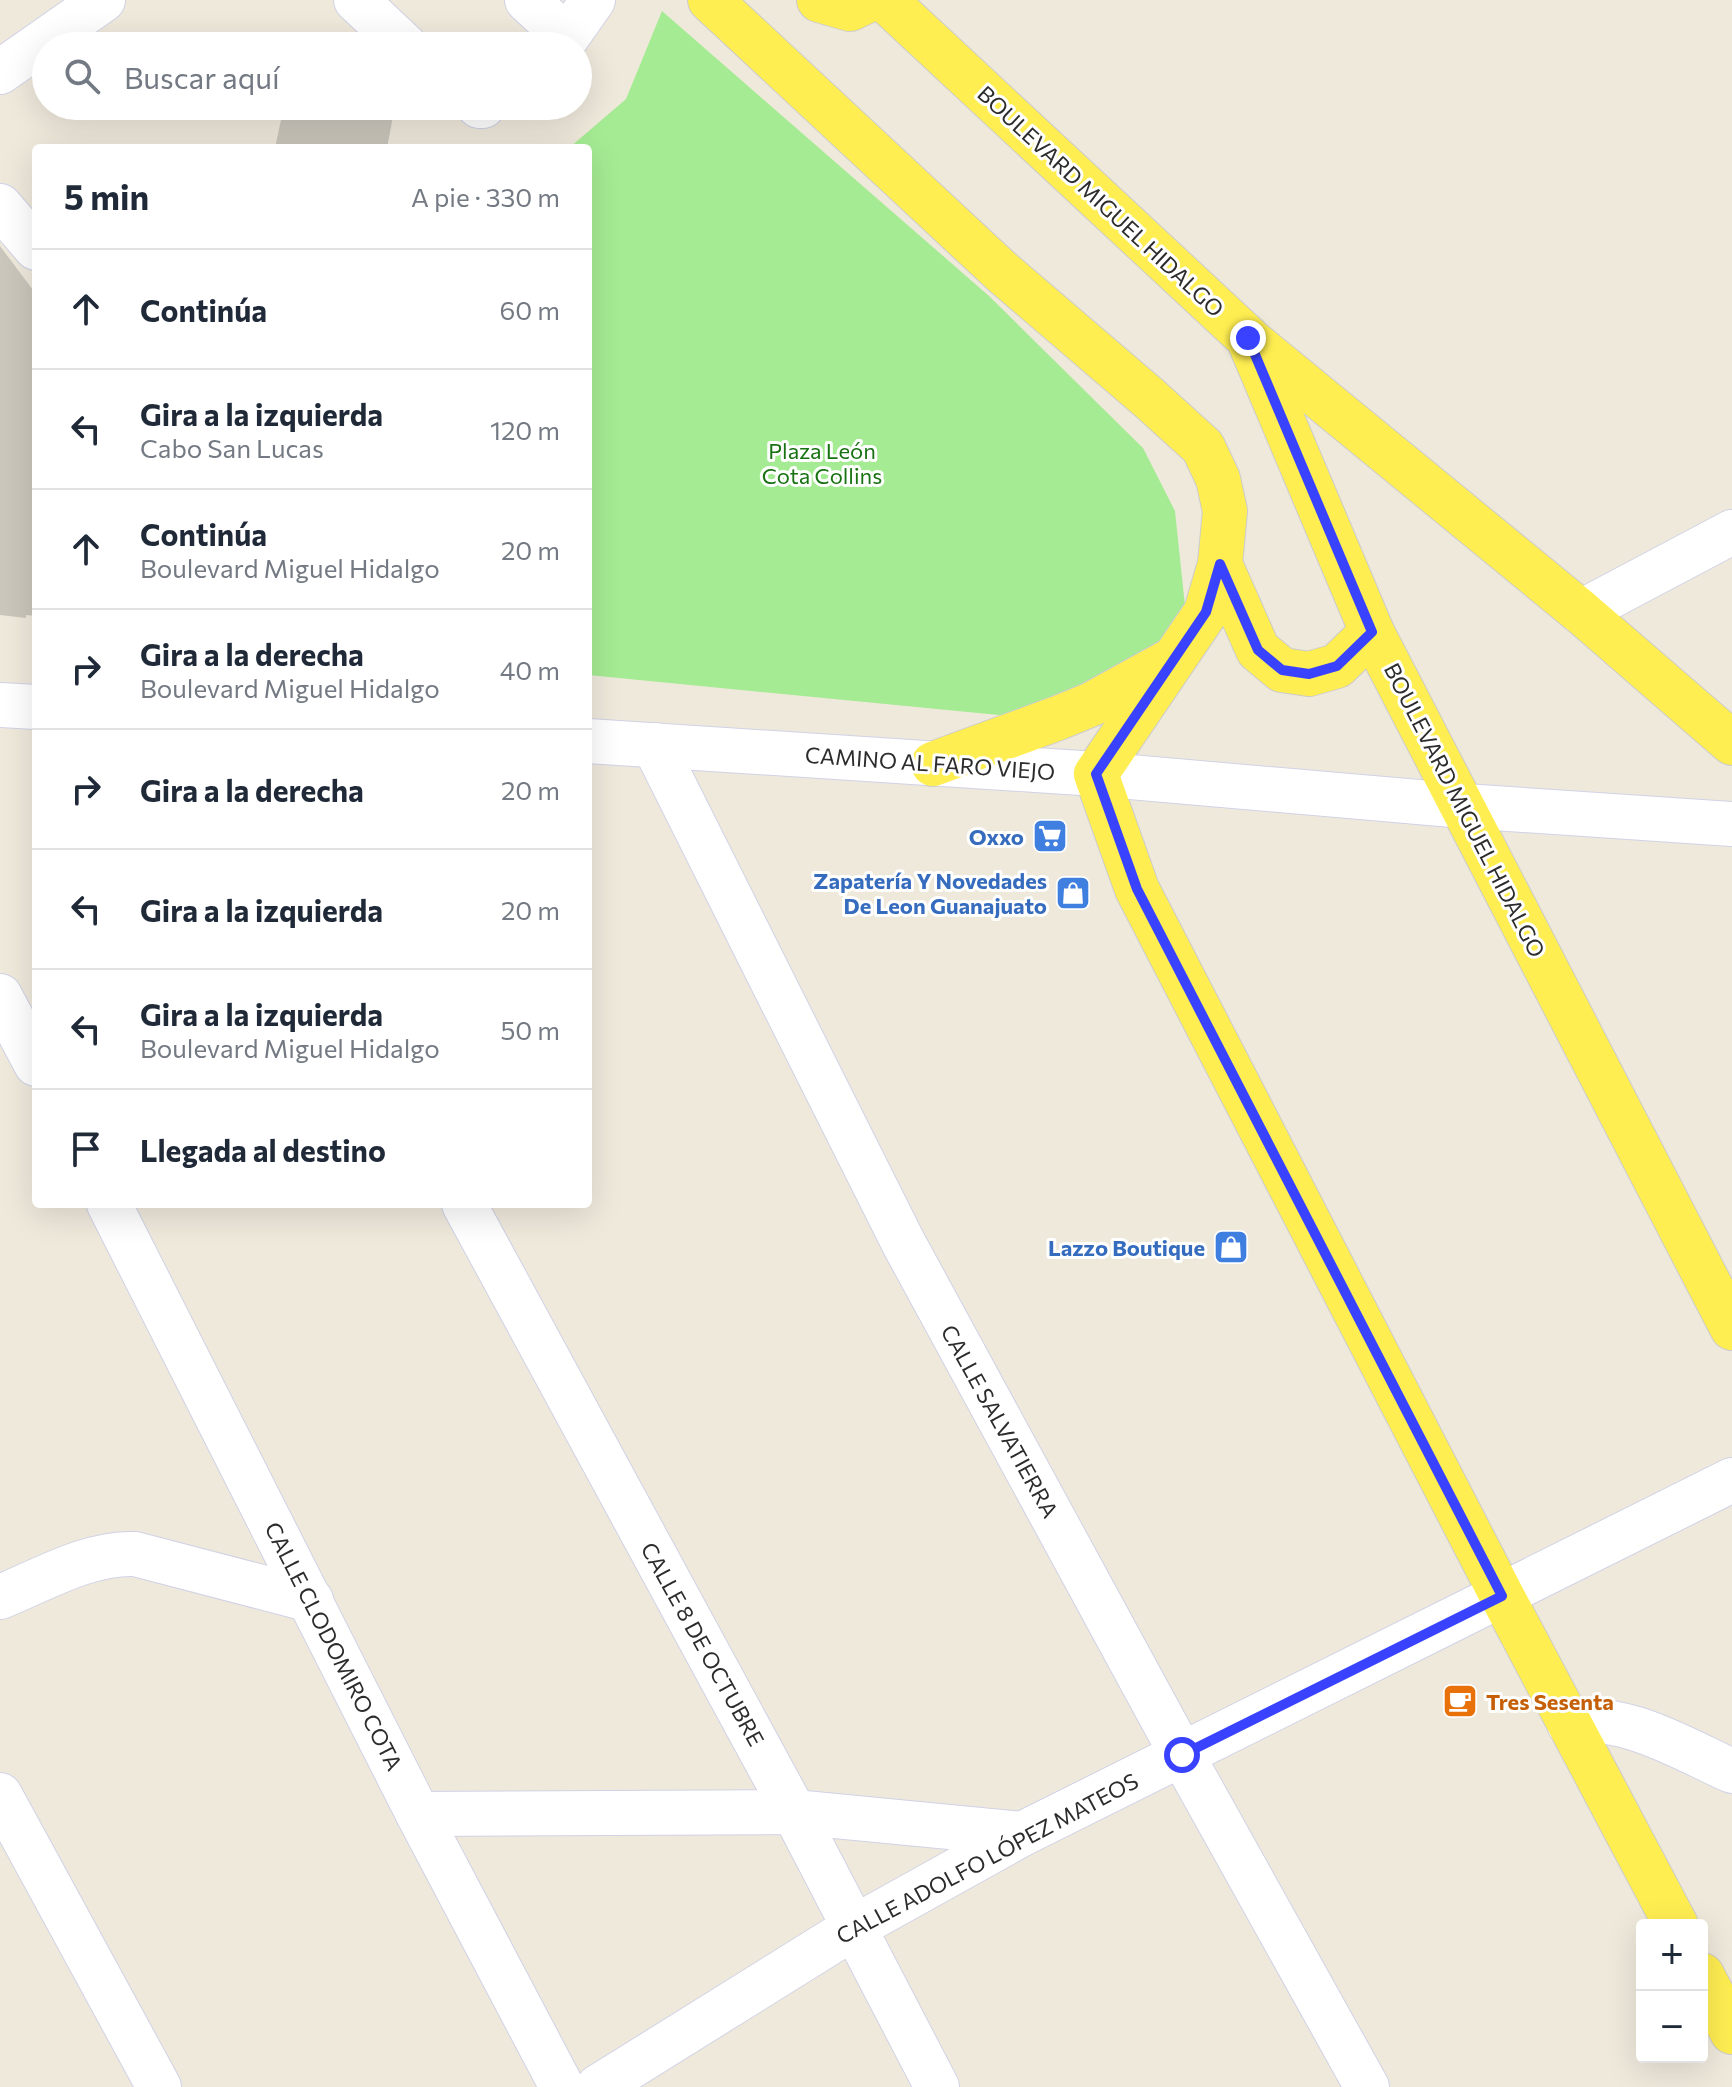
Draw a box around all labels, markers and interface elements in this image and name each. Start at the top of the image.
search box [32,32,592,120]
icon: search [60,54,104,98]
text: Buscar aquí [124,58,280,95]
street label: BOULEVARD MIGUEL HIDALGO [972,80,1230,322]
text: 5 min [64,175,149,217]
text: A pie · 330 m [411,181,560,212]
icon: ahead [64,287,108,331]
text: Continúa [140,291,267,328]
text: 60 m [500,294,560,325]
route end [1230,320,1266,356]
text: Gira a la izquierda [140,395,383,432]
icon: left [64,407,108,451]
text: 120 m [490,414,560,445]
text: Cabo San Lucas [140,432,324,463]
park label: Plaza León Cota Collins [762,437,882,489]
text: Continúa [140,515,267,552]
icon: ahead [64,527,108,571]
text: 20 m [501,534,560,565]
text: Boulevard Miguel Hidalgo [140,552,440,583]
text: Gira a la derecha [140,635,364,672]
icon: right [64,647,108,691]
text: 40 m [500,654,560,685]
street label: BOULEVARD MIGUEL HIDALGO [1379,658,1551,962]
text: Boulevard Miguel Hidalgo [140,672,440,703]
street label: CAMINO AL FARO VIEJO [804,741,1056,785]
icon: right [64,767,108,811]
text: Gira a la derecha [140,771,364,808]
text: 20 m [501,774,560,805]
supermarket icon: Oxxo [1031,817,1069,855]
place label: Oxxo [969,823,1024,850]
place label: Zapatería Y Novedades De Leon Guanajuato [813,867,1047,919]
shop icon: Zapatería Y Novedades De Leon Guanajuato [1054,874,1092,912]
icon: left [64,887,108,931]
text: Gira a la izquierda [140,891,383,928]
text: 20 m [501,894,560,925]
text: Gira a la izquierda [140,995,383,1032]
icon: left [64,1007,108,1051]
text: 50 m [500,1014,560,1045]
text: Boulevard Miguel Hidalgo [140,1032,440,1063]
icon: arrive [64,1127,108,1171]
text: Llegada al destino [140,1131,386,1168]
shop icon: Lazzo Boutique [1212,1228,1250,1266]
place label: Lazzo Boutique [1048,1234,1205,1261]
street label: CALLE SALVATIERRA [936,1320,1064,1522]
street label: CALLE CLODOMIRO COTA [259,1517,409,1775]
street label: CALLE 8 DE OCTUBRE [636,1537,770,1751]
cafe icon: Tres Sesenta [1441,1682,1479,1720]
place label: Tres Sesenta [1486,1688,1614,1715]
route start [1164,1737,1200,1773]
street label: CALLE ADOLFO LÓPEZ MATEOS [832,1767,1143,1949]
map controls [1636,1919,1708,2063]
button: + [1636,1919,1708,1991]
button: − [1636,1991,1708,2063]

